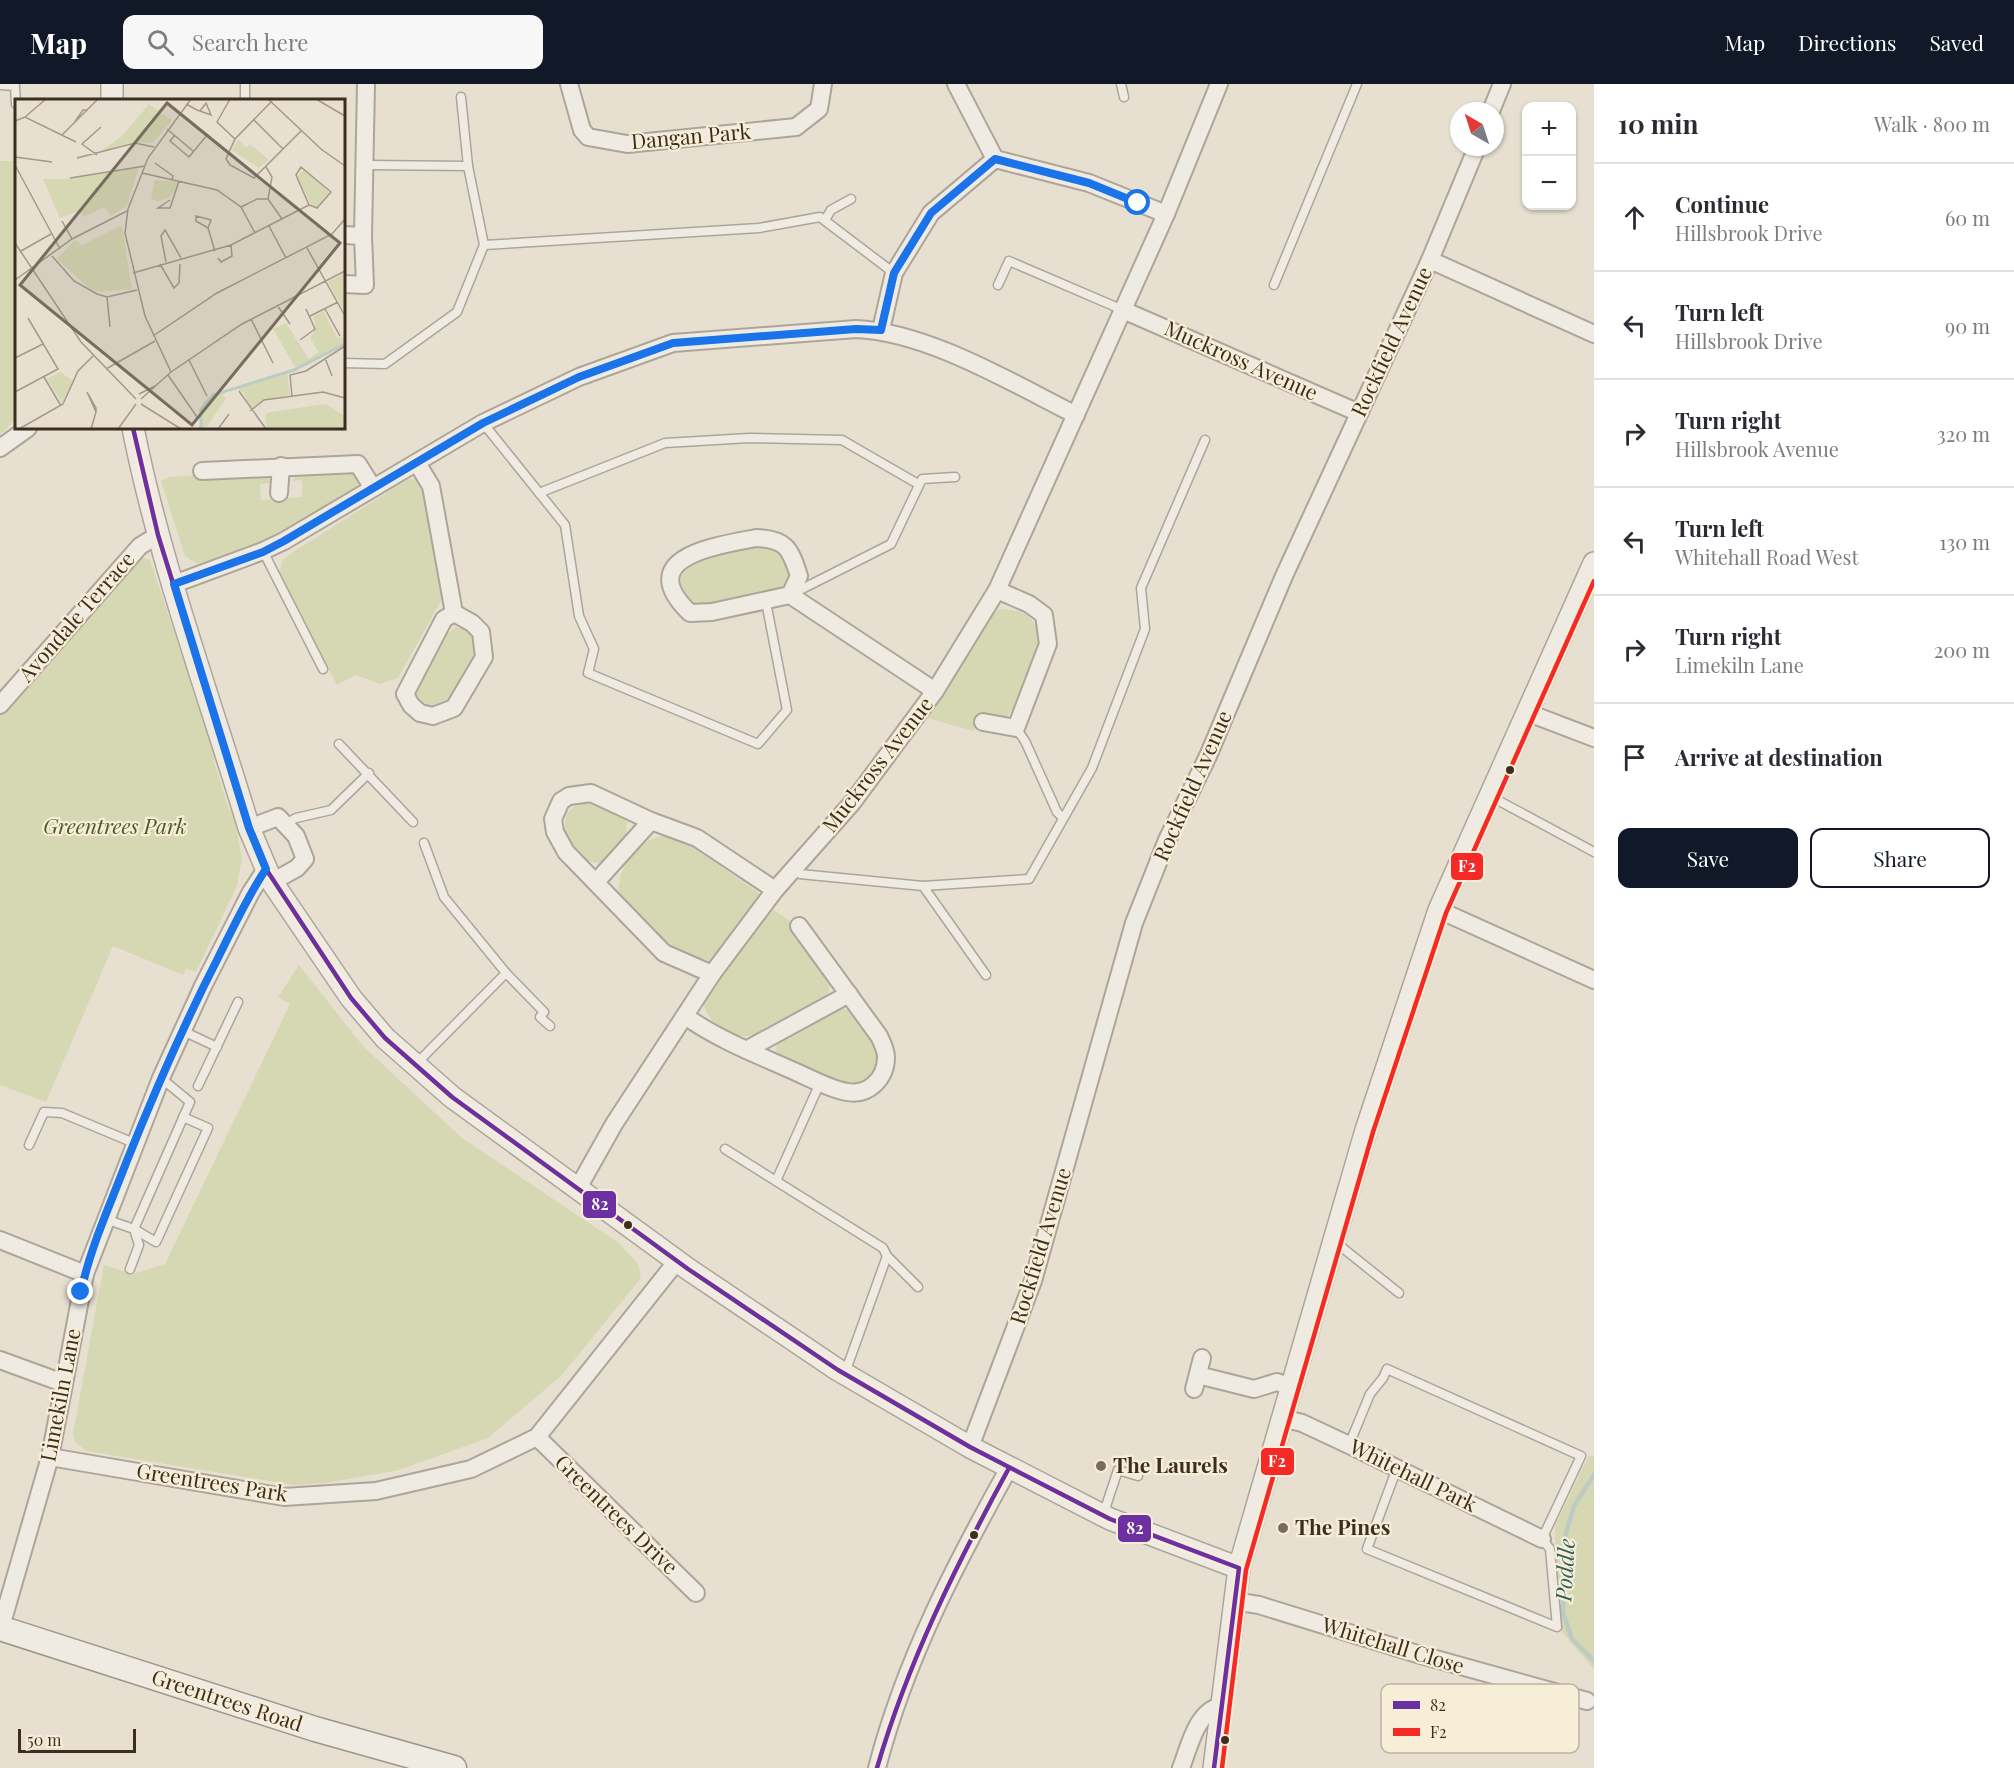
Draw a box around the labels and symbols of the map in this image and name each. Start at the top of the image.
inset map [15,99,345,429]
north arrow [1450,102,1504,156]
street label: Dangan Park [630,116,752,154]
route start [1124,189,1150,215]
street label: Rockfield Avenue [1343,262,1437,421]
street label: Muckross Avenue [1161,313,1323,406]
street label: Avondale Terrace [11,545,140,687]
street label: Muckross Avenue [815,690,938,837]
street label: Rockfield Avenue [1145,705,1237,865]
unlabelled marker [1504,764,1516,776]
park label: Greentrees Park [43,811,187,839]
line badge: F2 [1450,852,1484,881]
text: F2 [1458,855,1476,876]
street label: Rockfield Avenue [1002,1164,1076,1327]
line badge: 82 [582,1190,617,1219]
text: 82 [591,1193,609,1214]
unlabelled marker [622,1219,634,1231]
route end [67,1278,93,1304]
street label: Limekiln Lane [32,1326,86,1464]
street label: Whitehall Park [1345,1431,1483,1517]
line badge: F2 [1260,1447,1295,1476]
street label: Greentrees Drive [550,1448,685,1580]
place label: The Laurels [1113,1450,1228,1478]
text: F2 [1268,1450,1286,1471]
street label: Greentrees Park [135,1455,290,1507]
marker: The Laurels [1094,1459,1108,1473]
place label: The Pines [1295,1512,1390,1540]
line badge: 82 [1117,1514,1152,1543]
text: 82 [1126,1517,1144,1538]
marker: The Pines [1276,1521,1290,1535]
unlabelled marker [968,1529,980,1541]
water label: Poddle [1547,1537,1581,1603]
street label: Whitehall Close [1318,1609,1468,1679]
street label: Greentrees Road [148,1661,307,1737]
legend [1381,1684,1579,1753]
text: 82 [1430,1694,1446,1715]
text: F2 [1430,1721,1447,1742]
scale bar [18,1726,136,1754]
unlabelled marker [1219,1734,1231,1746]

